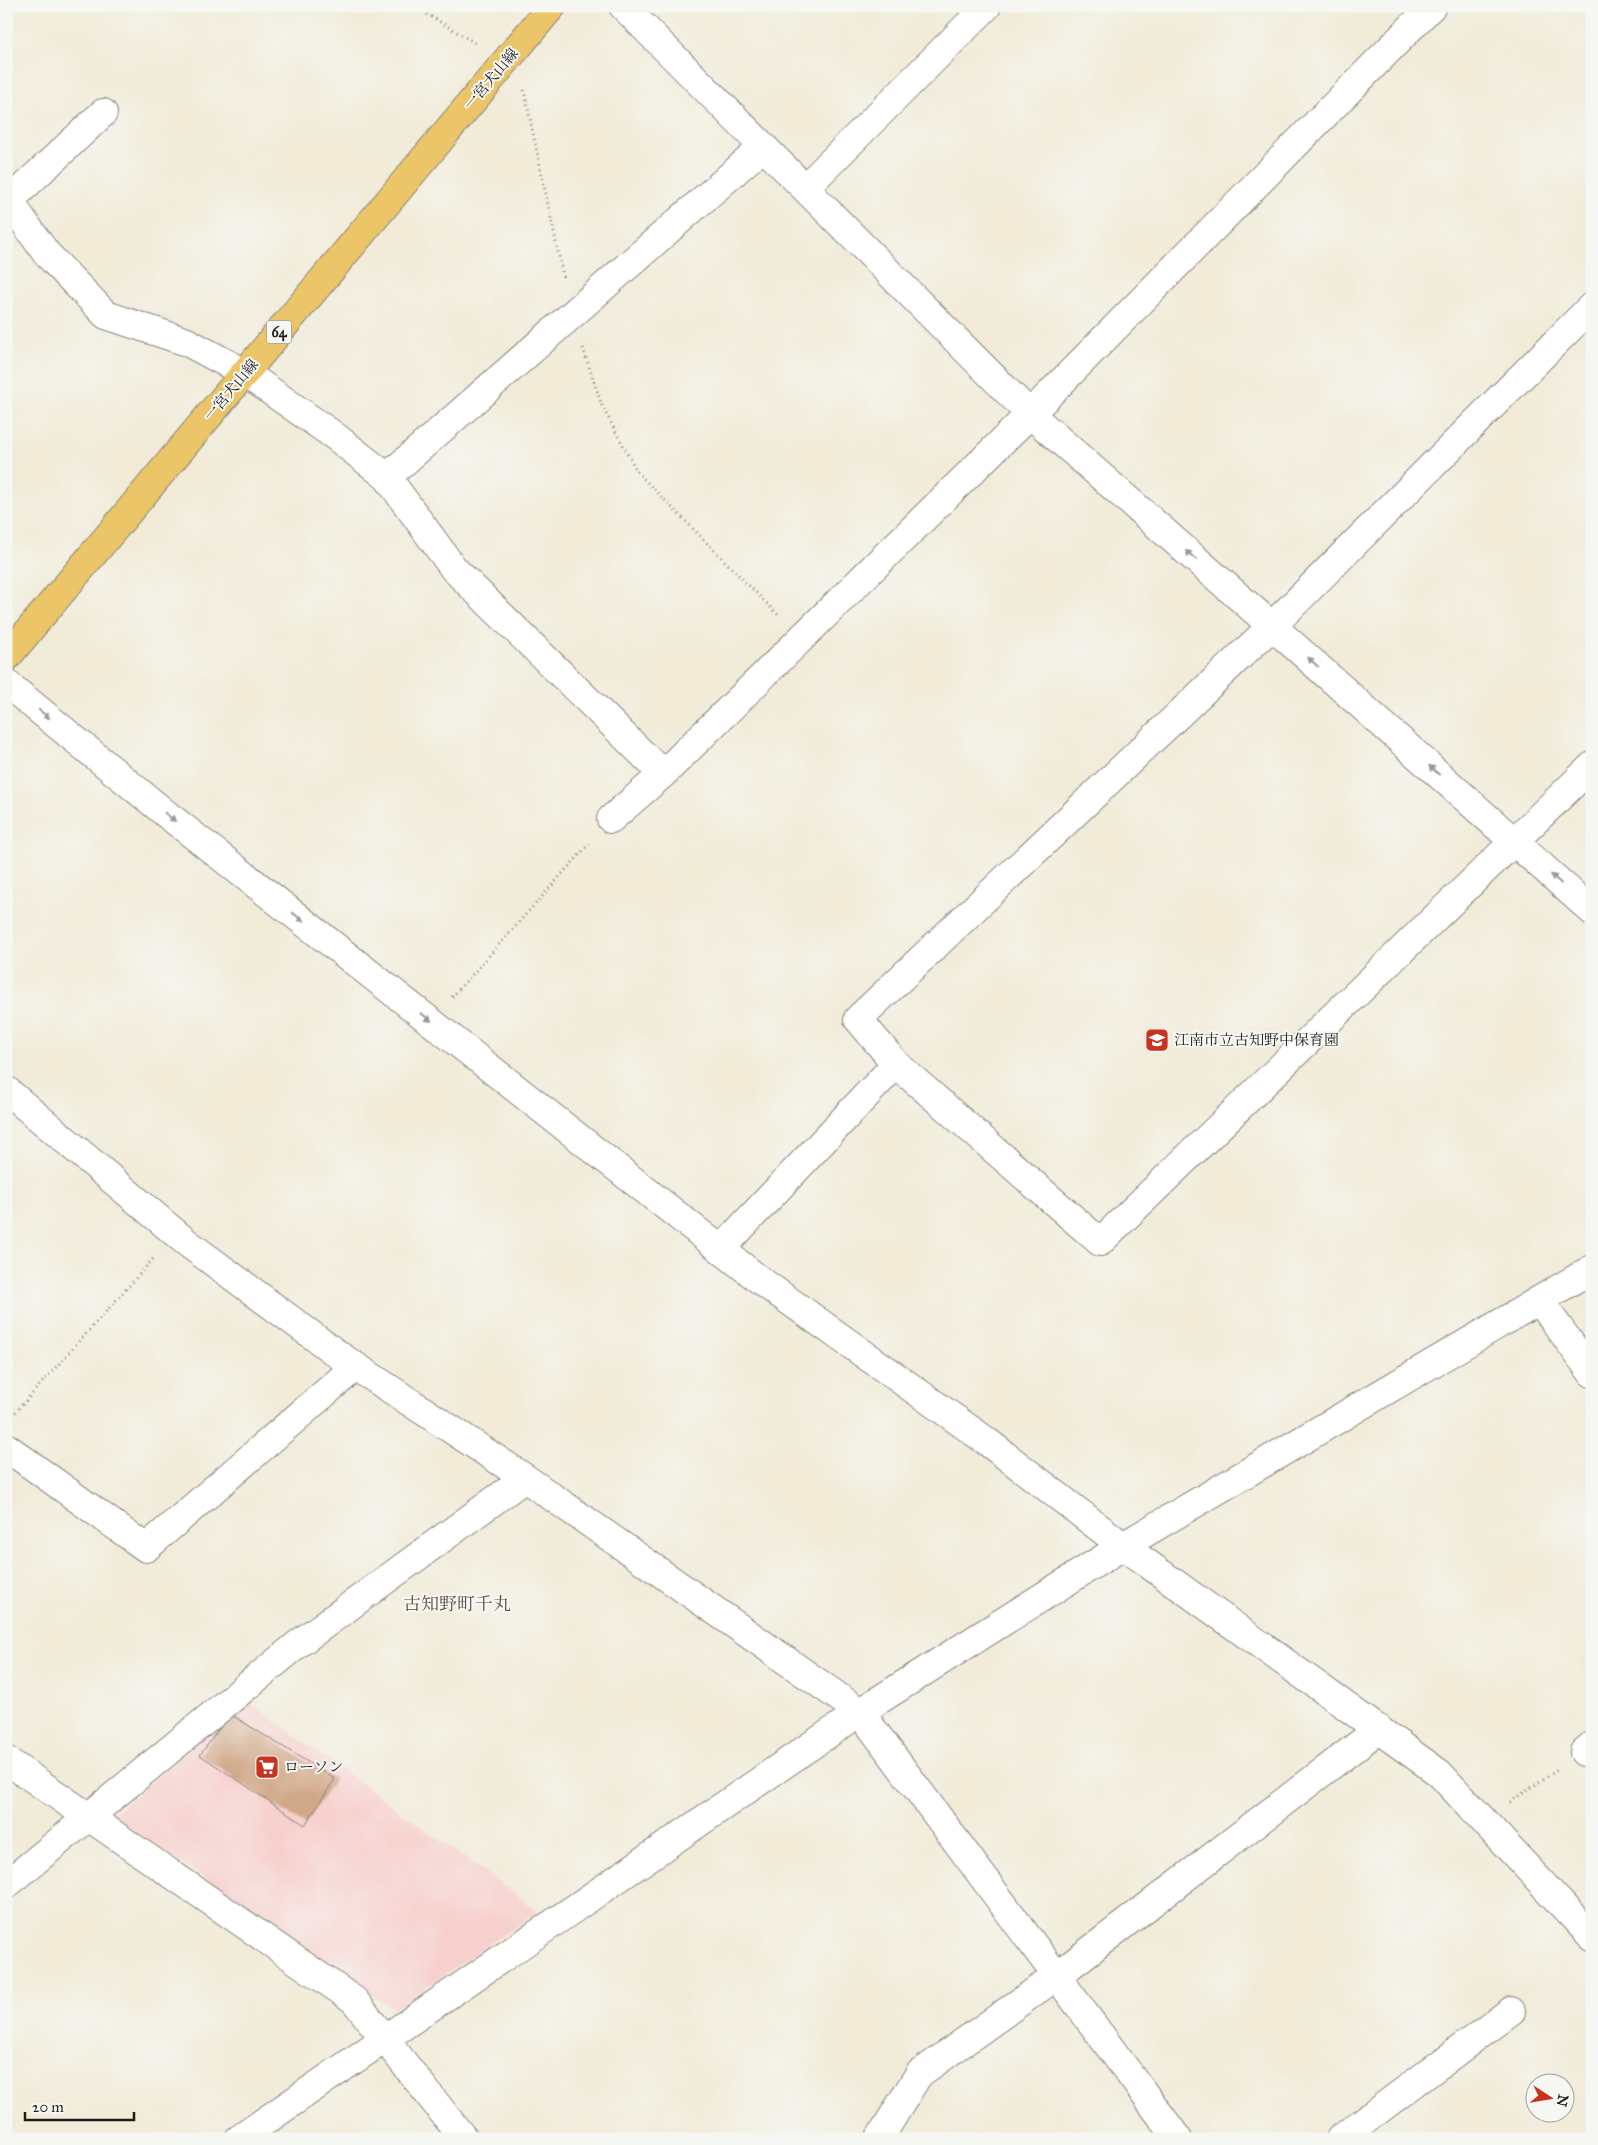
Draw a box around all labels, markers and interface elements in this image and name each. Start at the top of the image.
street label: 一宮犬山線 [460,44,522,114]
road number: 64 [266,321,292,344]
street label: 一宮犬山線 [200,355,262,425]
one-way arrow [1186,549,1198,561]
one-way arrow [1308,656,1320,668]
one-way arrow [38,708,50,719]
one-way arrow [1428,765,1441,776]
one-way arrow [163,811,176,822]
one-way arrow [1550,873,1562,885]
one-way arrow [291,912,305,922]
one-way arrow [419,1012,432,1023]
school or university icon: 江南市立古知野中保育園 [1144,1027,1170,1053]
place label: 江南市立古知野中保育園 [1174,1031,1339,1049]
district label: 古知野町千丸 [403,1593,511,1615]
supermarket icon: ローソン [254,1754,280,1780]
place label: ローソン [284,1758,343,1776]
north arrow [1526,2072,1576,2122]
scale bar [25,2090,134,2122]
text: N [1553,2093,1572,2108]
text: 20 m [32,2098,64,2116]

